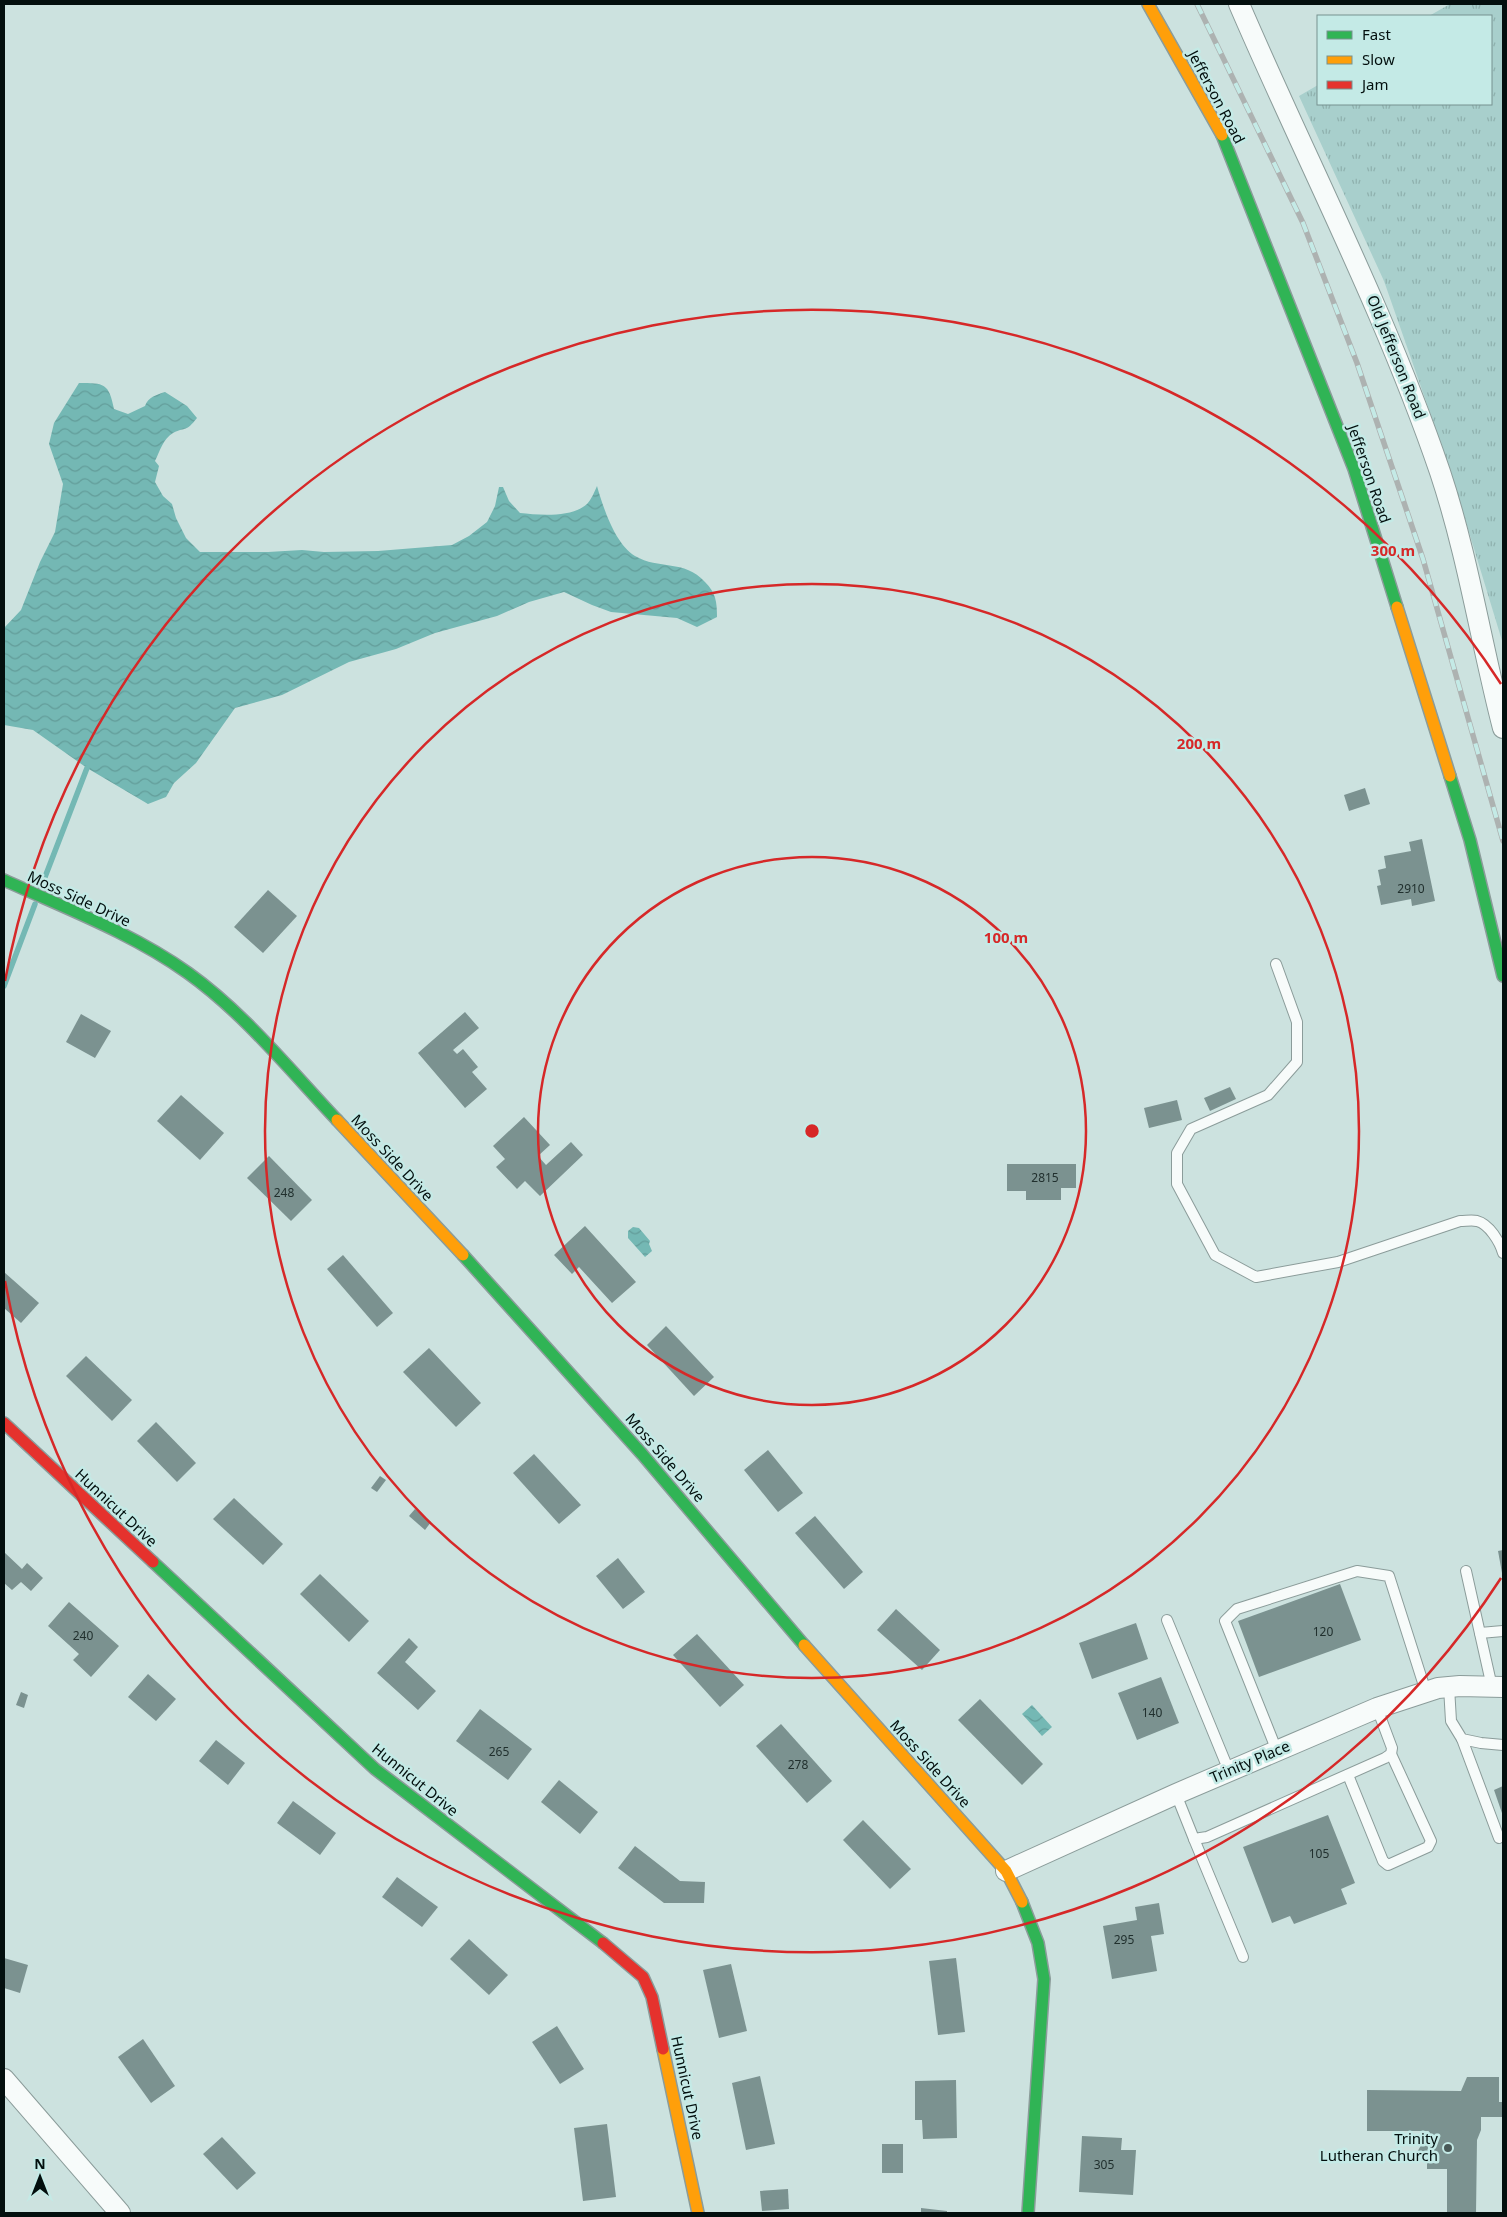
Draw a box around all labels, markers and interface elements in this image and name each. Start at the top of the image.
legend [1317,15,1492,105]
text: Fast [1362,24,1391,44]
street label: Jefferson Road [1183,45,1250,147]
text: Slow [1362,49,1395,69]
text: Jam [1360,74,1389,94]
street label: Old Jefferson Road [1363,292,1431,421]
street label: Jefferson Road [1343,420,1396,526]
text: 300 m [1371,540,1415,560]
text: 200 m [1177,733,1221,753]
street label: Moss Side Drive [25,865,134,931]
house number: 2910 [1397,880,1425,897]
text: 100 m [984,927,1028,947]
street label: Moss Side Drive [347,1110,438,1205]
centre of rings [803,1122,821,1140]
house number: 2815 [1031,1169,1059,1186]
house number: 248 [274,1184,294,1201]
street label: Moss Side Drive [622,1409,710,1506]
street label: Hunnicut Drive [71,1464,162,1551]
house number: 120 [1313,1623,1333,1640]
house number: 240 [73,1627,93,1644]
house number: 140 [1142,1704,1162,1721]
street label: Moss Side Drive [886,1715,976,1812]
street label: Trinity Place [1207,1735,1293,1787]
street label: Hunnicut Drive [368,1738,463,1820]
house number: 265 [489,1743,509,1760]
house number: 278 [788,1756,808,1773]
house number: 105 [1309,1845,1329,1862]
house number: 295 [1114,1931,1134,1948]
street label: Hunnicut Drive [667,2034,709,2142]
place label: Trinity Lutheran Church [1320,2128,1438,2165]
marker: Trinity Lutheran Church [1442,2142,1454,2154]
north arrow [15,2152,65,2202]
text: N [34,2154,46,2173]
house number: 305 [1094,2156,1114,2173]

